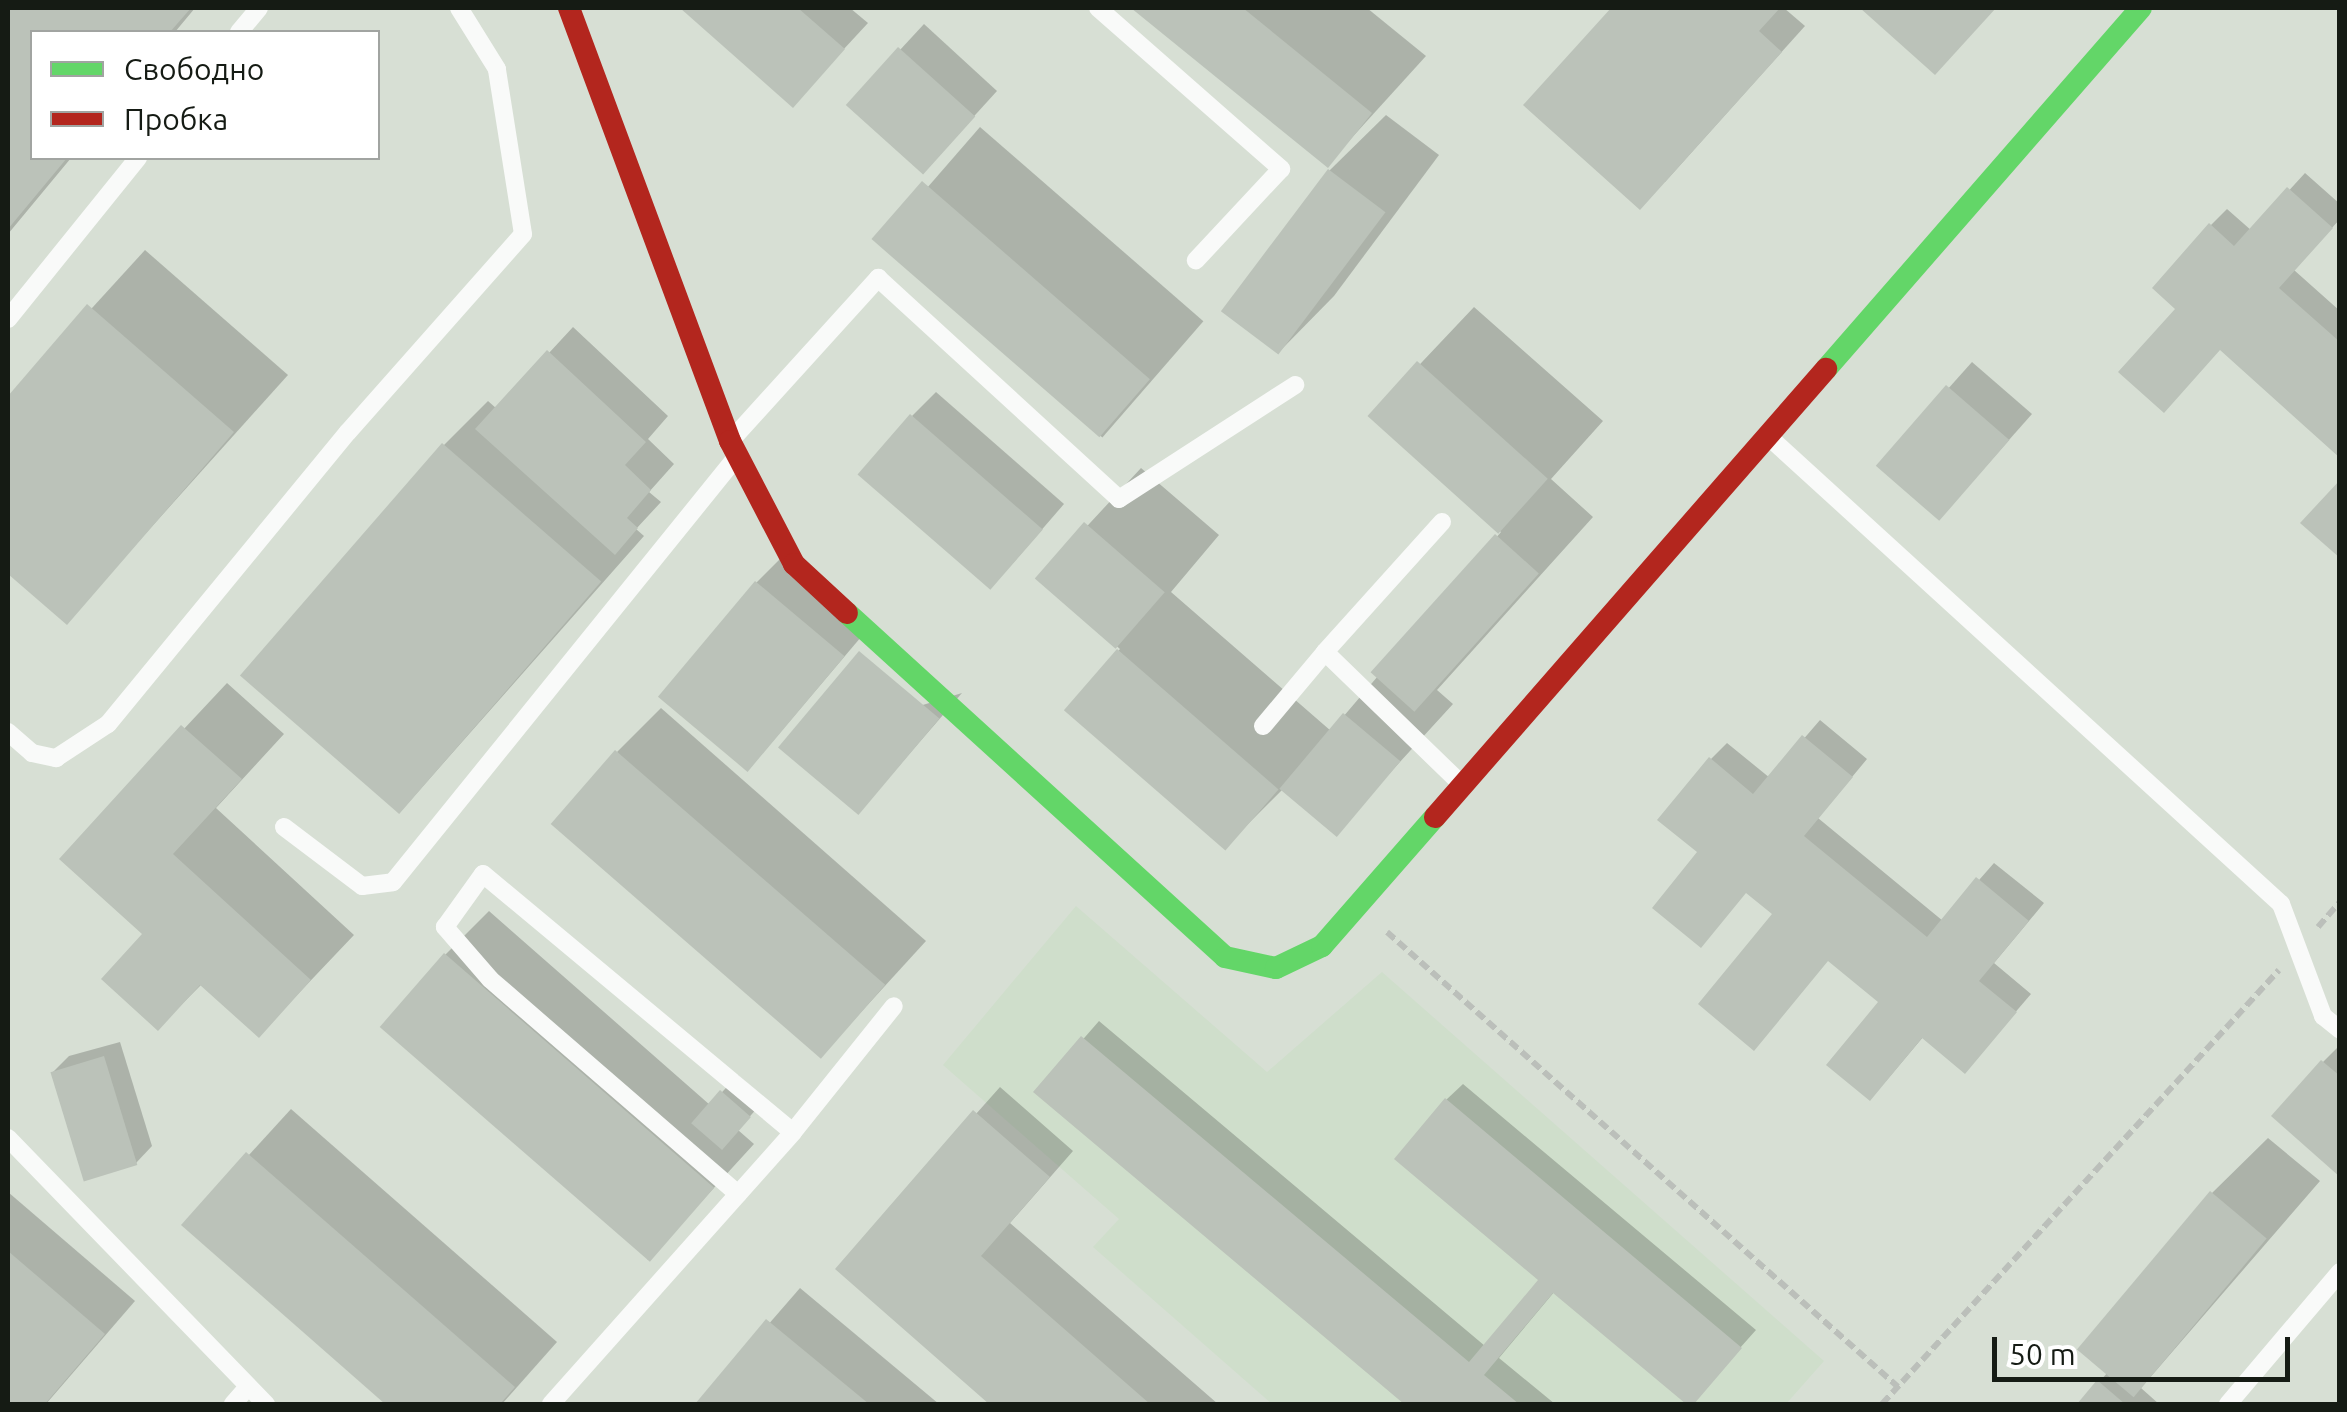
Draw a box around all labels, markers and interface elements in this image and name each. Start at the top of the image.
legend [30,30,380,160]
text: Свободно [124,52,264,86]
text: Пробка [124,102,228,136]
scale bar [1997,1317,2294,1379]
text: 50 m [2009,1337,2076,1371]

